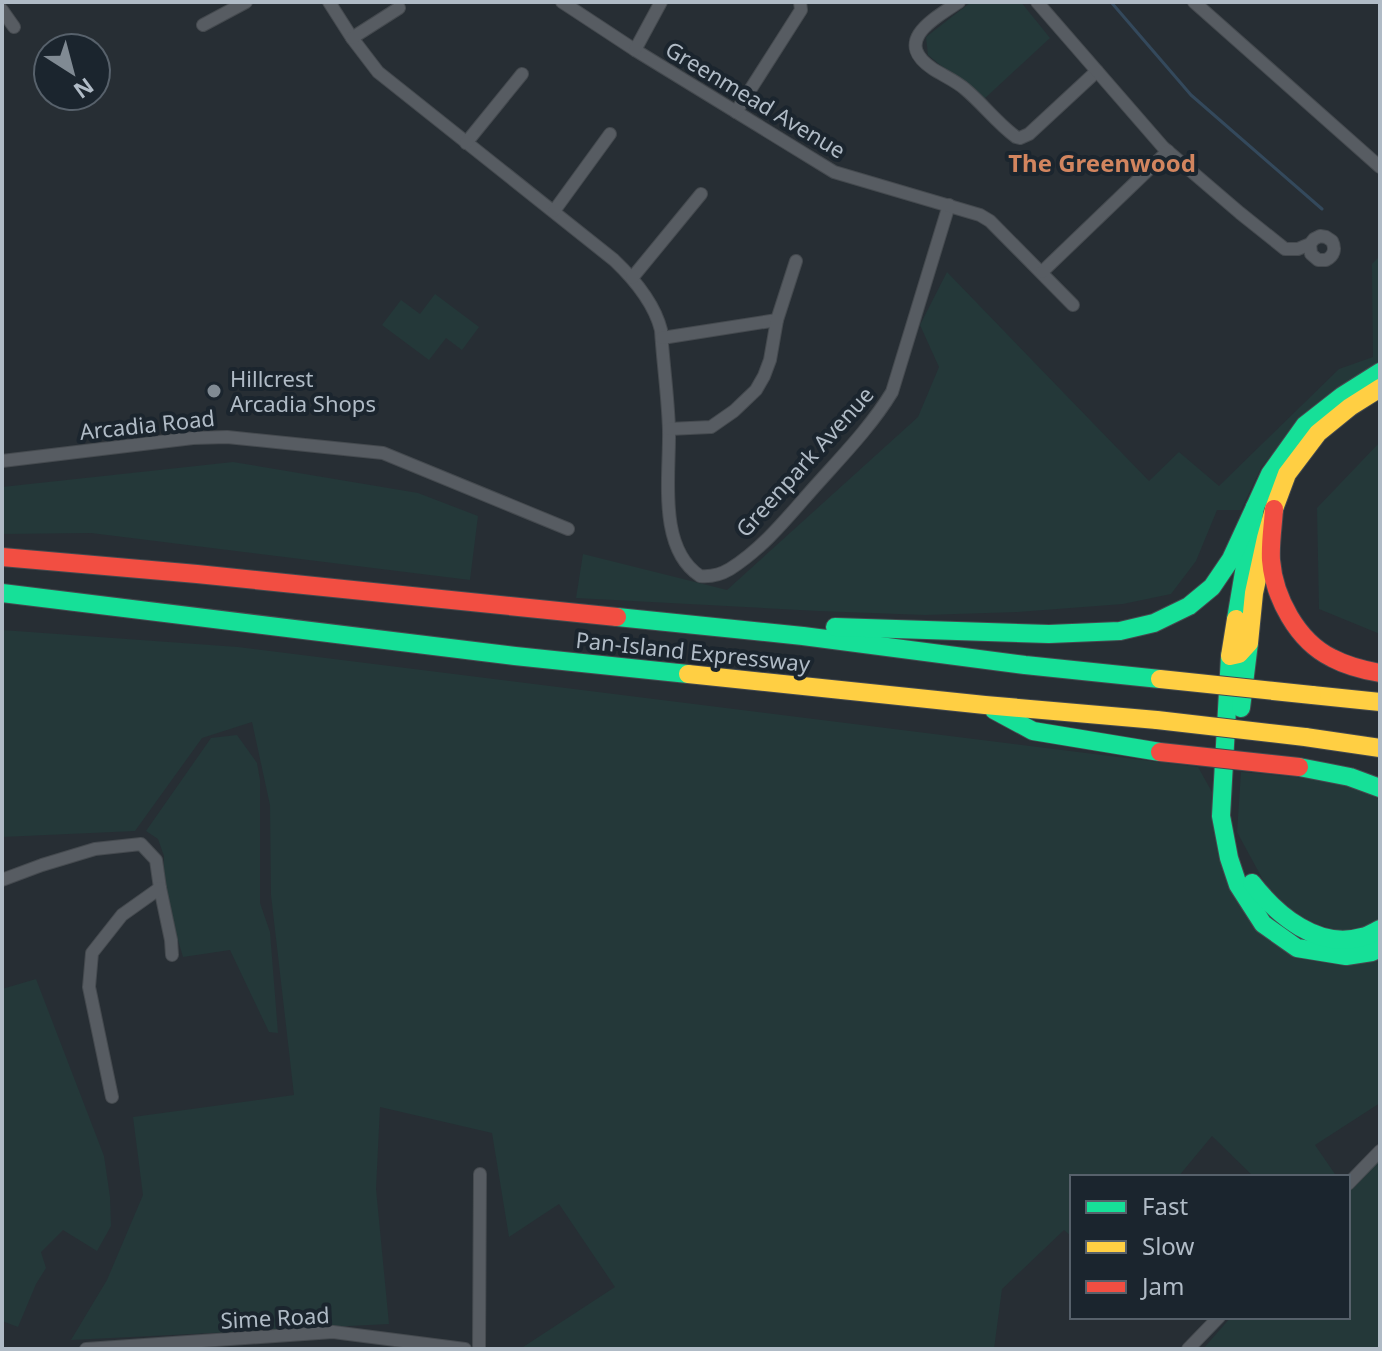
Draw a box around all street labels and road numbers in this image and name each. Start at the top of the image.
street label: Greenmead Avenue [660,33,852,165]
street label: Greenpark Avenue [728,379,880,543]
street label: Arcadia Road [78,402,216,446]
street label: Pan-Island Expressway [574,624,812,678]
street label: Sime Road [220,1299,330,1335]

